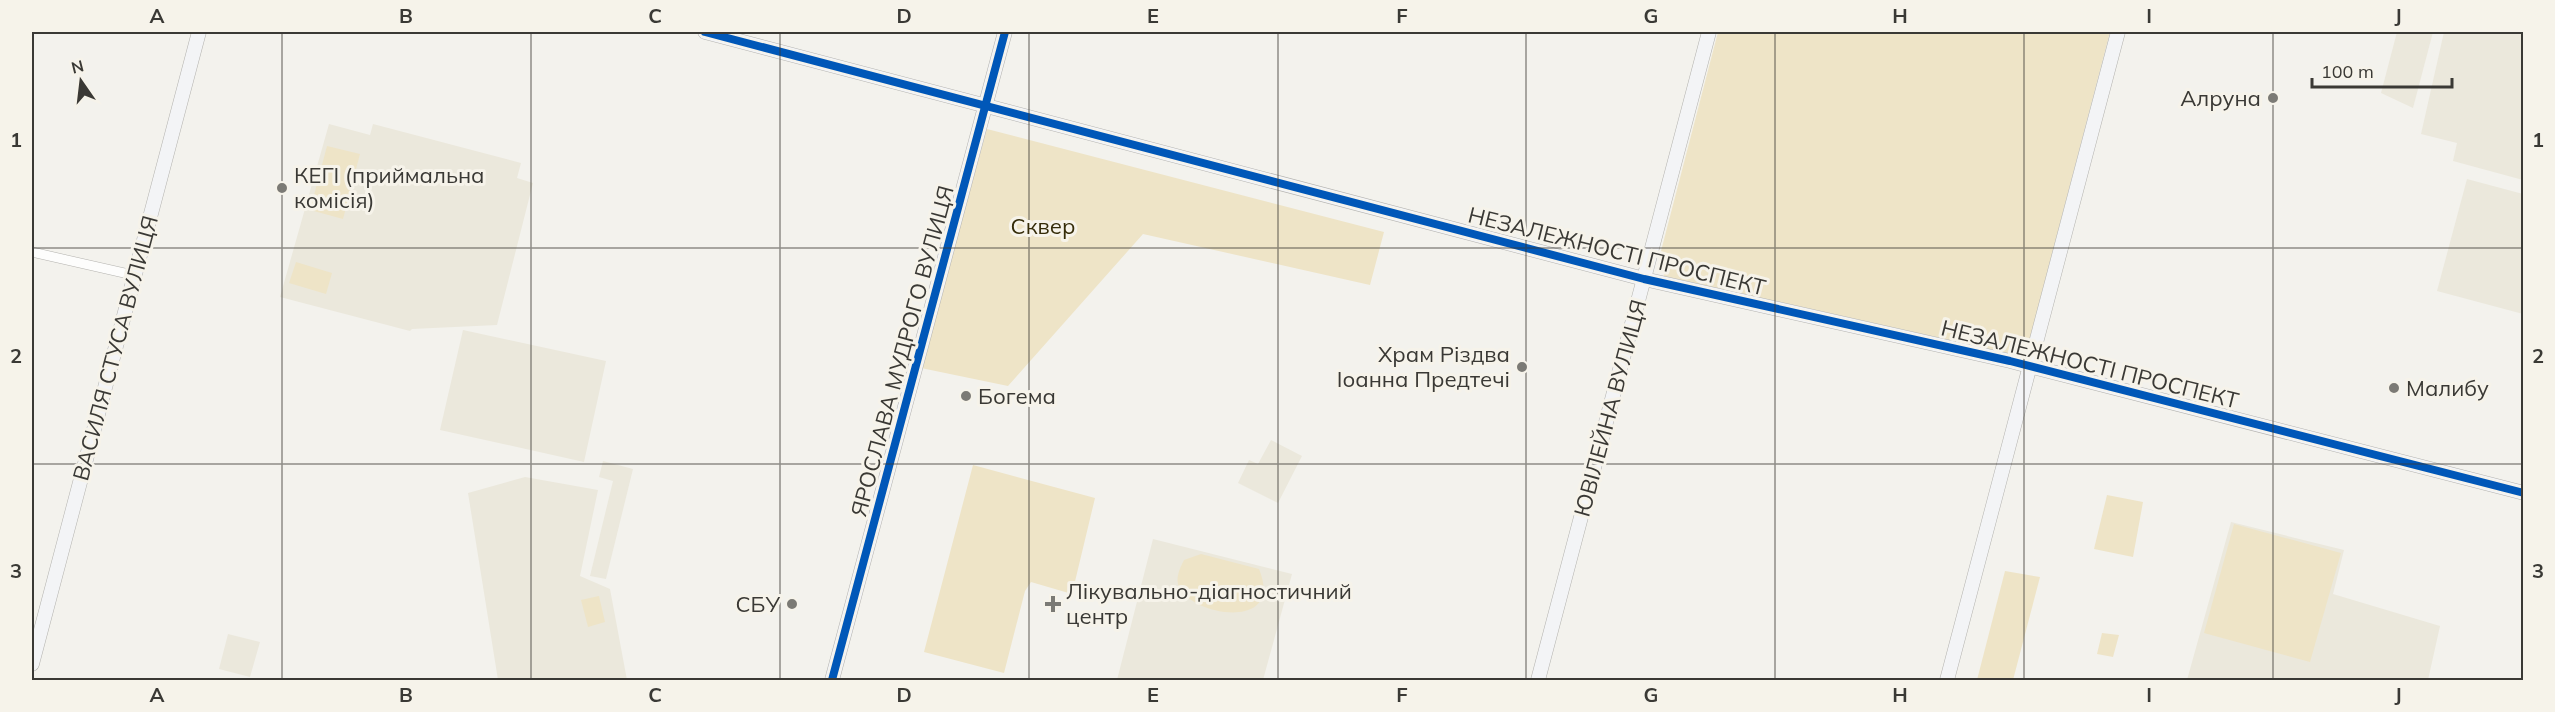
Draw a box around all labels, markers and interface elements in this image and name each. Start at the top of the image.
text: A [150,3,165,28]
text: B [399,3,413,28]
text: C [648,3,662,28]
text: D [896,3,912,28]
text: E [1147,3,1159,28]
text: F [1396,3,1408,28]
text: G [1644,3,1658,28]
text: H [1892,3,1908,28]
text: I [2146,3,2152,28]
text: J [2394,3,2402,28]
north arrow [51,51,111,111]
scale bar [2312,51,2452,89]
text: N [69,55,86,78]
text: 100 m [2321,60,2374,83]
place label: Алруна [2180,84,2261,112]
marker: Алруна [2266,91,2280,105]
text: 1 [10,127,22,152]
text: 1 [2532,127,2544,152]
place label: КЕГІ (приймальна комісія) [294,161,485,214]
marker: КЕГІ (приймальна комісія) [275,181,289,195]
street label: ЯРОСЛАВА МУДРОГО ВУЛИЦЯ [844,182,960,520]
street label: НЕЗАЛЕЖНОСТІ ПРОСПЕКТ [1465,200,1769,302]
park label: Сквер [1011,212,1075,240]
street label: ВАСИЛЯ СТУСА ВУЛИЦЯ [66,213,164,483]
street label: ЮВІЛЕЙНА ВУЛИЦЯ [1568,296,1652,520]
street label: НЕЗАЛЕЖНОСТІ ПРОСПЕКТ [1938,313,2242,415]
place label: Храм Різдва Іоанна Предтечі [1337,340,1510,393]
text: 2 [10,343,22,368]
text: 2 [2532,343,2544,368]
marker: Храм Різдва Іоанна Предтечі [1515,360,1529,374]
place label: Малибу [2406,374,2489,402]
marker: Малибу [2387,381,2401,395]
place label: Богема [978,382,1056,410]
marker: Богема [959,389,973,403]
text: 3 [10,558,22,583]
text: 3 [2532,558,2544,583]
place label: Лікувально-діагностичний центр [1066,577,1352,630]
place label: СБУ [735,590,780,618]
marker: Лікувально-діагностичний центр [1044,595,1062,613]
marker: СБУ [785,597,799,611]
text: A [150,682,165,707]
text: B [399,682,413,707]
text: C [648,682,662,707]
text: D [896,682,912,707]
text: E [1147,682,1159,707]
text: F [1396,682,1408,707]
text: G [1644,682,1658,707]
text: H [1892,682,1908,707]
text: I [2146,682,2152,707]
text: J [2394,682,2402,707]

